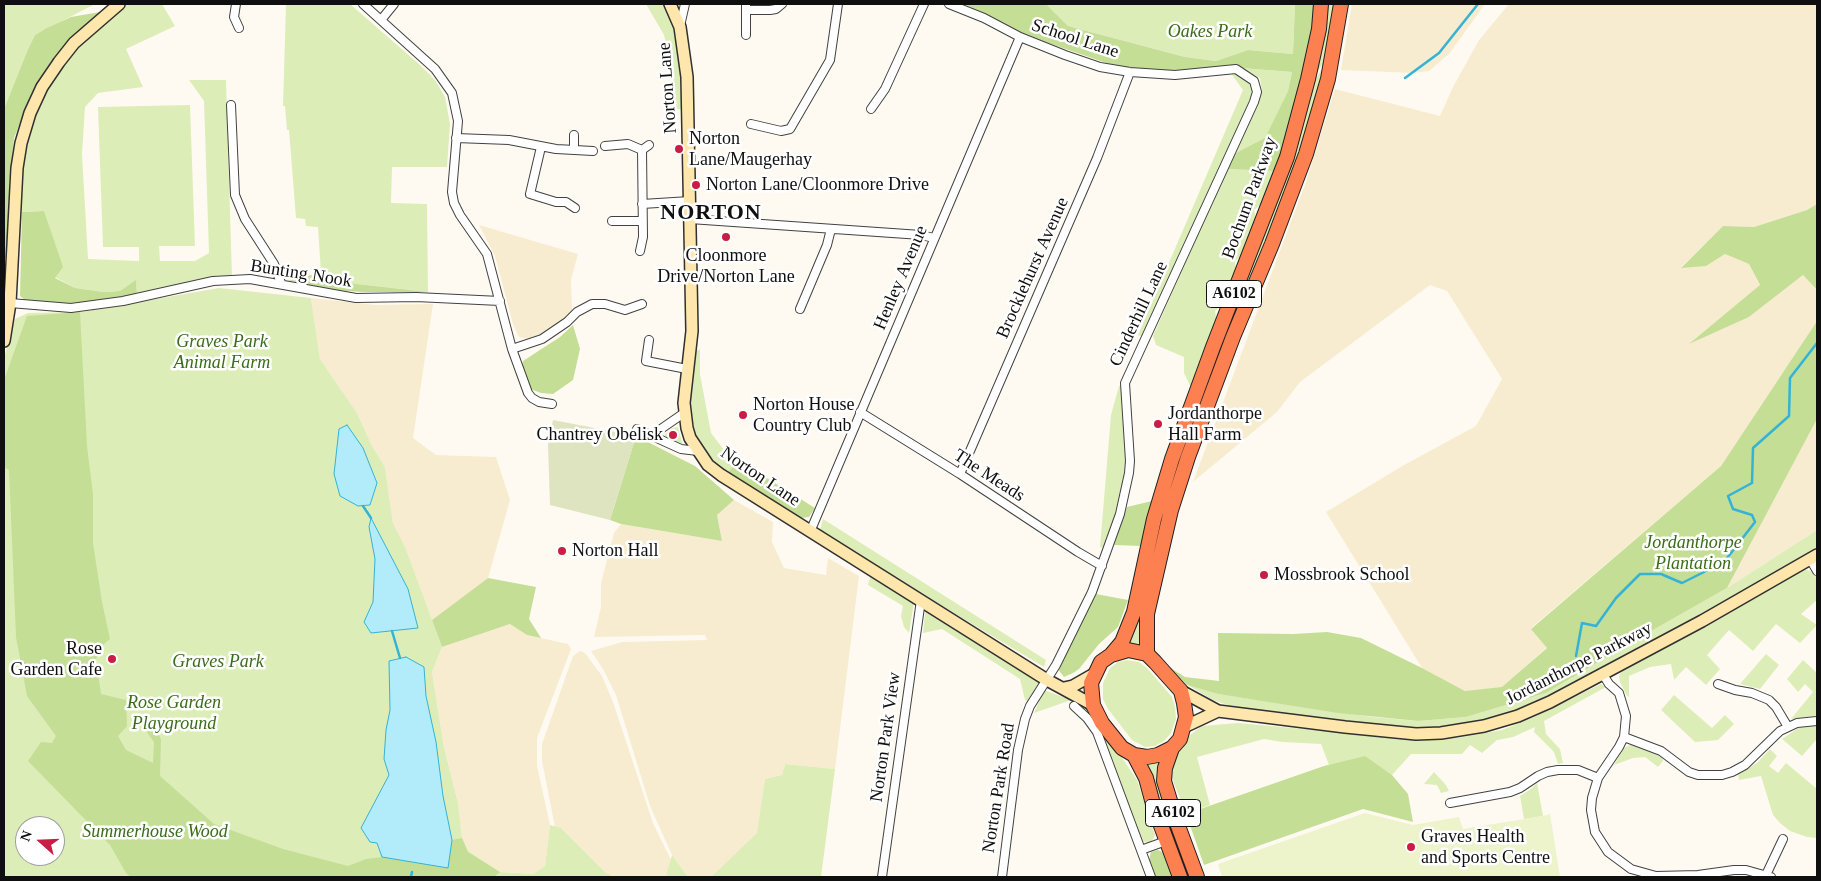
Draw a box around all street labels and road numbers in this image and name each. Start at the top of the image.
street label: School Lane [1029,15,1121,63]
street label: Norton Lane [654,42,682,134]
street label: Bochum Parkway [1218,134,1282,262]
street label: Brocklehurst Avenue [992,194,1074,342]
street label: Henley Avenue [869,223,933,333]
street label: Bunting Nook [249,255,353,293]
street label: Cinderhill Lane [1105,258,1173,370]
road number: A6102 [1206,280,1262,308]
street label: Norton Lane [716,442,804,512]
street label: The Meads [949,445,1029,507]
street label: Jordanthorpe Parkway [1502,618,1656,710]
street label: Norton Park View [866,671,906,803]
street label: Norton Park Road [978,722,1020,854]
road number: A6102 [1146,800,1200,826]

